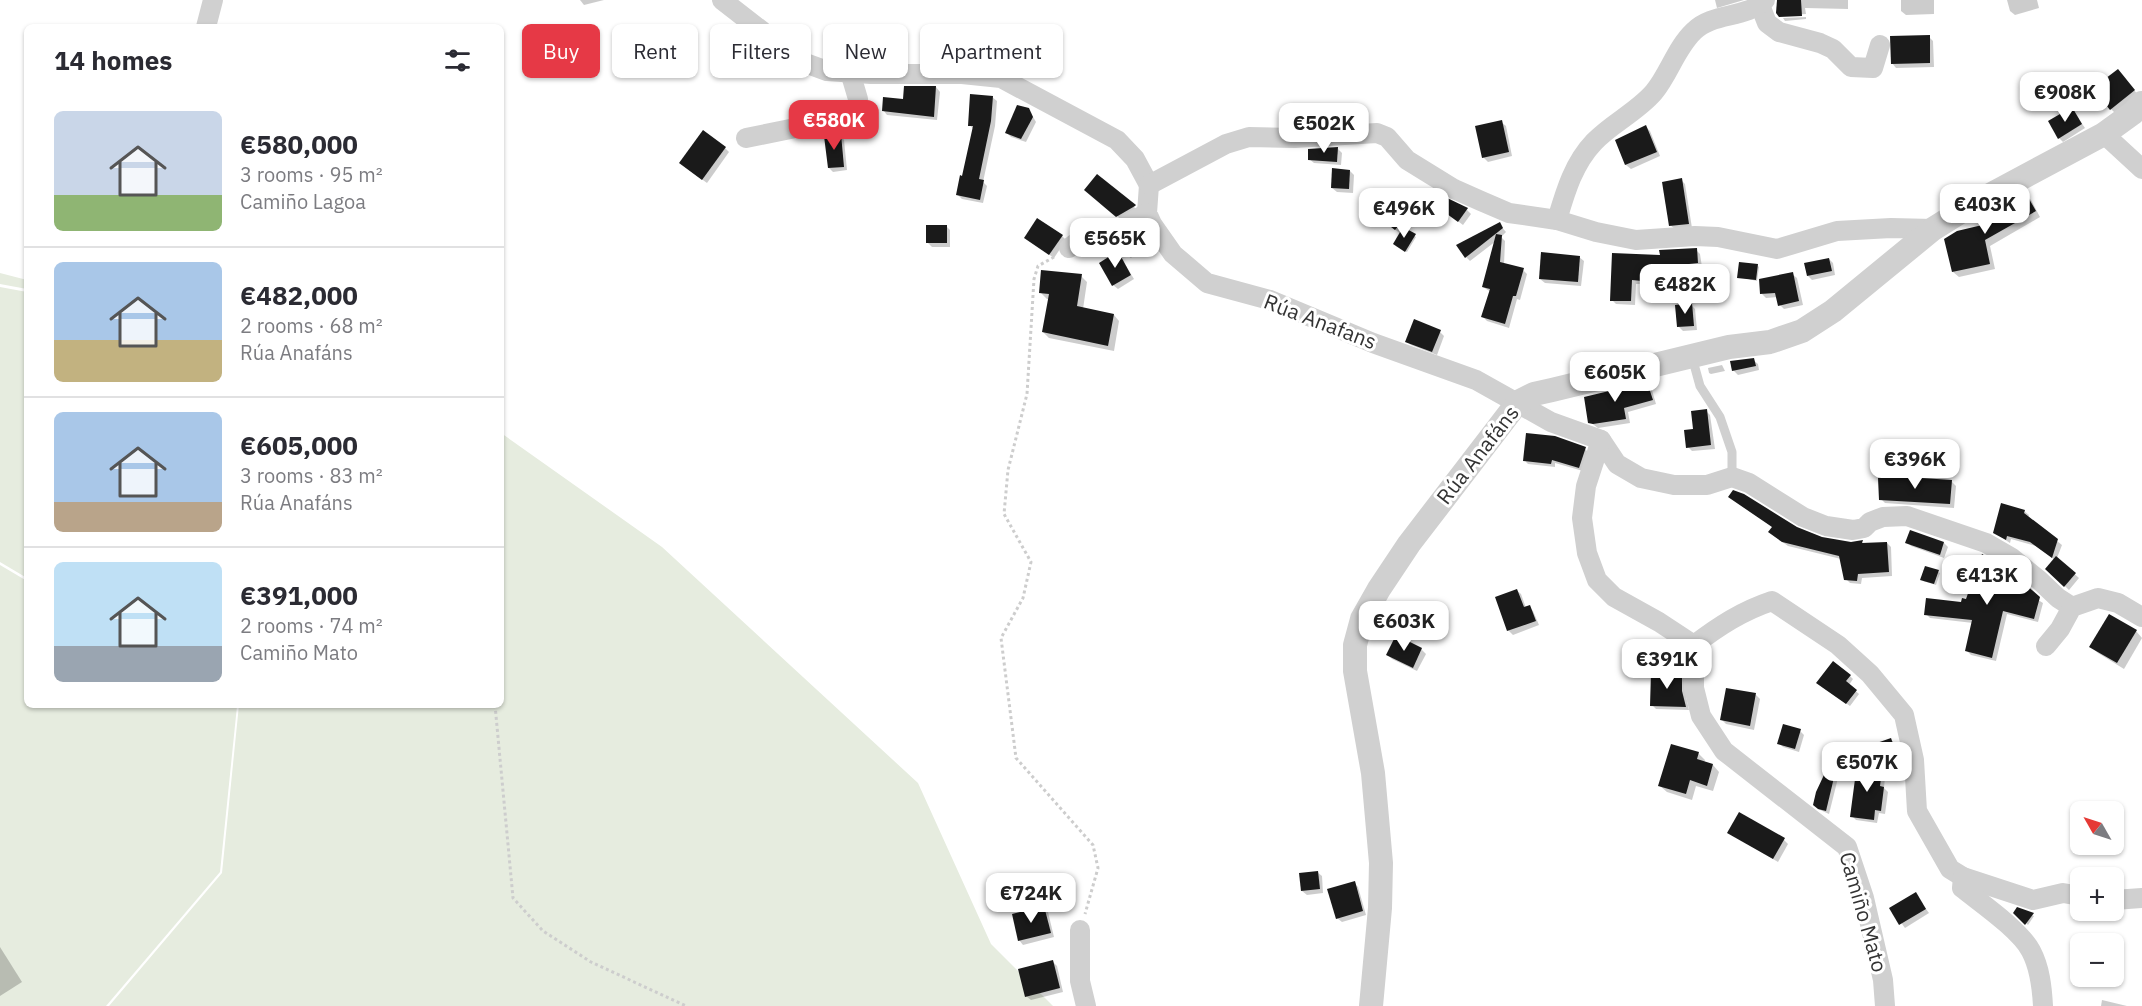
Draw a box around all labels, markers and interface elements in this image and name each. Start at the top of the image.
chip: Buy [522,24,600,78]
chip: Rent [612,24,698,78]
chip: Filters [710,24,811,78]
chip: New [823,24,908,78]
chip: Apartment [920,24,1063,78]
text: 14 homes [54,43,172,77]
icon: filters [441,44,474,77]
pin: €908K [2023,72,2107,123]
text: €908K [2034,78,2096,105]
pin: €580K [792,100,876,151]
pin: €502K [1282,103,1366,154]
text: €580K [803,106,865,133]
text: €502K [1293,109,1355,136]
text: €580,000 [240,127,358,161]
icon: home [102,135,174,207]
text: 3 rooms · 95 m² [240,161,383,188]
pin: €403K [1943,184,2027,235]
text: Camiño Lagoa [240,188,366,215]
pin: €496K [1362,188,1446,239]
text: €403K [1954,190,2016,217]
text: €496K [1373,194,1435,221]
pin: €565K [1073,218,1157,269]
text: €565K [1084,224,1146,251]
pin: €482K [1643,264,1727,315]
text: €482K [1654,270,1716,297]
text: €482,000 [240,278,358,312]
icon: home [102,286,174,358]
street label: Rúa Anafans [1260,287,1381,355]
text: 2 rooms · 68 m² [240,312,383,339]
text: Rúa Anafáns [240,339,353,366]
pin: €605K [1573,352,1657,403]
text: €605K [1584,358,1646,385]
street label: Rúa Anafáns [1430,399,1525,510]
text: €605,000 [240,428,358,462]
icon: home [102,436,174,508]
pin: €396K [1873,439,1957,490]
text: €396K [1884,445,1946,472]
text: 3 rooms · 83 m² [240,462,383,489]
text: Rúa Anafáns [240,489,353,516]
pin: €413K [1945,555,2029,606]
text: €413K [1956,561,2018,588]
text: €391,000 [240,578,358,612]
icon: home [102,586,174,658]
pin: €603K [1362,601,1446,652]
text: €603K [1373,607,1435,634]
text: 2 rooms · 74 m² [240,612,383,639]
text: Camiño Mato [240,639,358,666]
pin: €391K [1625,639,1709,690]
text: €391K [1636,645,1698,672]
pin: €507K [1825,742,1909,793]
text: €507K [1836,748,1898,775]
north arrow [2070,801,2124,855]
map controls [2070,801,2124,987]
street label: Camiño Mato [1833,848,1894,975]
button: + [2070,867,2124,921]
pin: €724K [989,873,1073,924]
text: €724K [1000,879,1062,906]
button: − [2070,933,2124,987]

